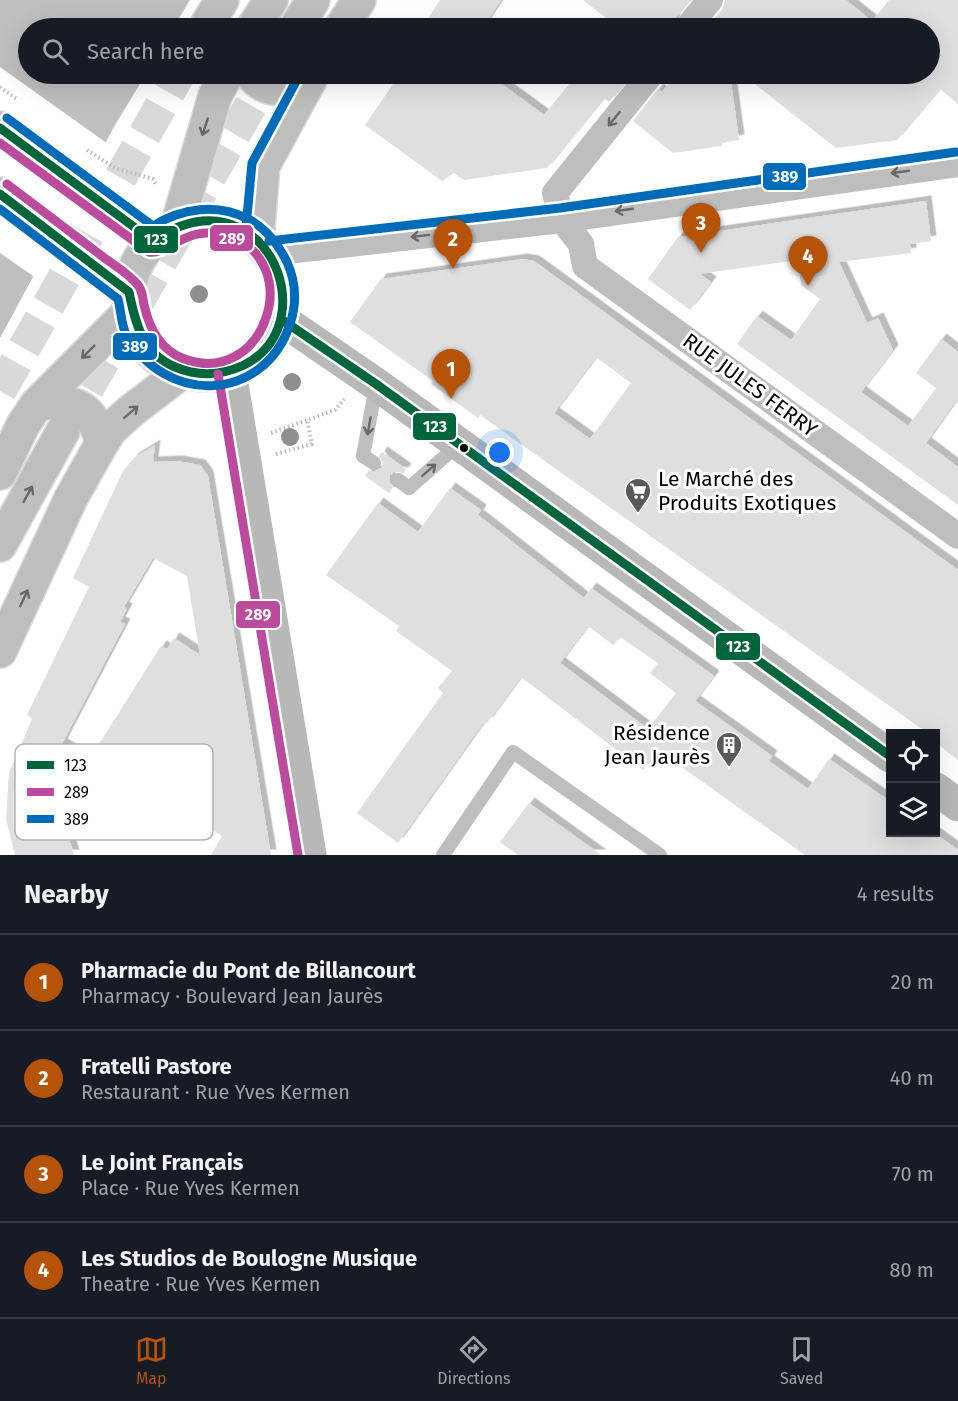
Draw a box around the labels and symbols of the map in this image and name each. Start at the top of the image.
one-way arrow [608,111,621,127]
one-way arrow [199,117,210,136]
line badge: 389 [762,162,807,191]
one-way arrow [891,166,910,177]
text: 389 [771,167,798,186]
pin: 3 [682,204,720,253]
one-way arrow [614,205,634,216]
pin: 2 [434,220,472,269]
line badge: 289 [209,224,254,252]
line badge: 123 [133,225,179,254]
text: 289 [219,229,245,248]
text: 123 [144,230,168,249]
one-way arrow [411,231,431,242]
pin: 4 [788,236,828,286]
street label: RUE JULES FERRY [678,327,823,443]
line badge: 389 [112,332,158,361]
text: 389 [121,337,148,356]
one-way arrow [80,345,95,359]
pin: 1 [432,350,470,399]
one-way arrow [123,405,138,419]
line badge: 123 [412,412,457,441]
one-way arrow [363,416,374,435]
text: 123 [423,417,447,436]
your location [485,438,514,467]
unlabelled marker [458,442,470,454]
one-way arrow [421,463,436,477]
place label: Le Marché des Produits Exotiques [658,466,836,516]
supermarket icon: Le Marché des Produits Exotiques [623,476,653,514]
one-way arrow [23,485,34,503]
one-way arrow [18,589,30,607]
line badge: 289 [235,600,281,629]
text: 289 [245,605,271,624]
line badge: 123 [715,632,761,661]
text: 123 [726,637,750,656]
place label: Résidence Jean Jaurès [604,720,710,770]
building icon: Résidence Jean Jaurès [714,730,744,768]
legend [15,744,213,840]
text: 123 [64,756,87,775]
text: 289 [64,783,89,802]
text: 389 [64,810,89,829]

